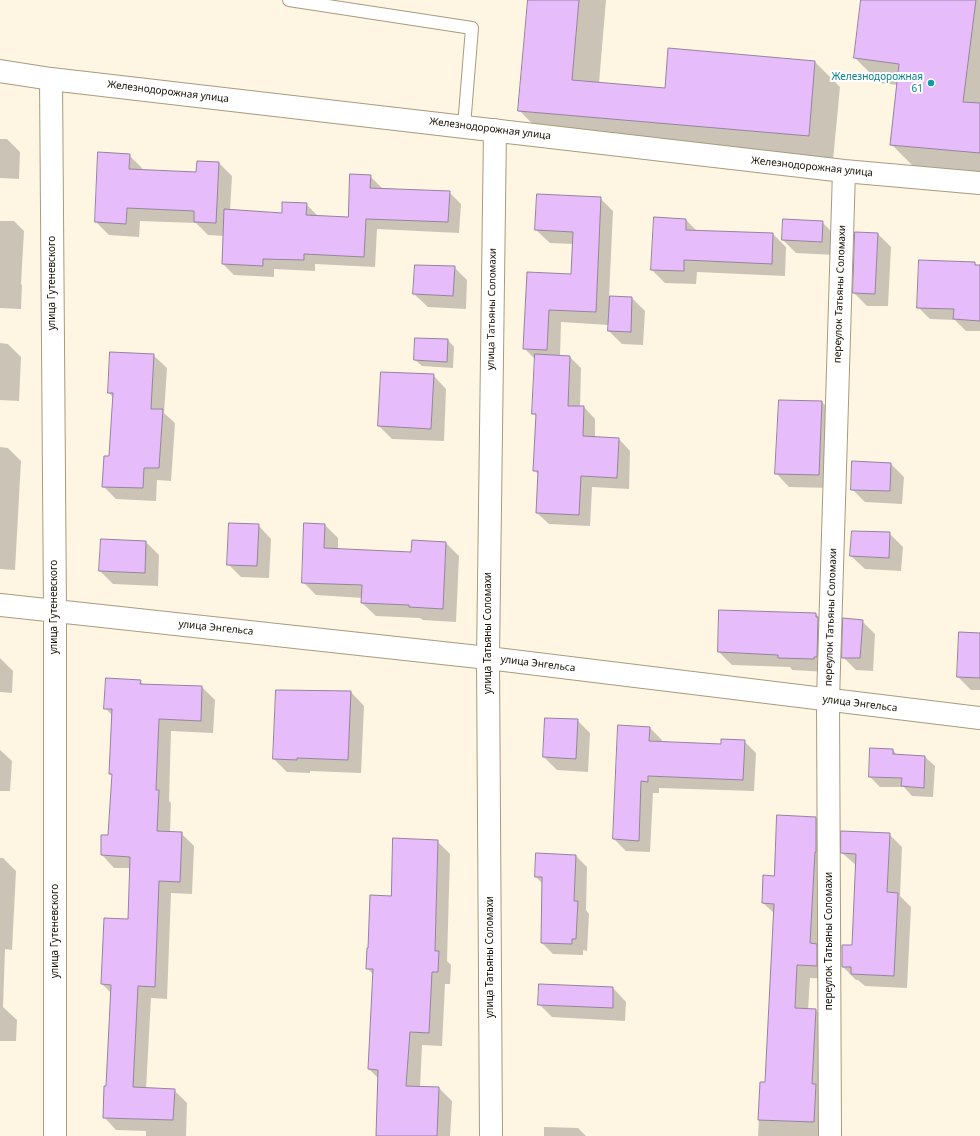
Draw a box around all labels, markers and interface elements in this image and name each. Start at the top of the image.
place label: Железнодорожная 61 [832,71,923,94]
marker: Железнодорожная 61 [926,78,936,88]
street label: Железнодорожная улица [107,79,229,105]
street label: Железнодорожная улица [429,116,551,142]
street label: Железнодорожная улица [750,155,874,179]
street label: переулок Татьяны Соломахи [832,225,848,363]
street label: улица Гутеневского [46,236,58,330]
street label: улица Татьяны Соломахи [485,248,499,370]
street label: переулок Татьяны Соломахи [823,548,839,686]
street label: улица Гутеневского [48,560,60,654]
street label: улица Татьяны Соломахи [482,572,494,694]
street label: улица Энгельса [178,618,254,638]
street label: улица Энгельса [500,653,576,675]
street label: улица Энгельса [822,693,898,715]
street label: переулок Татьяны Соломахи [823,872,835,1010]
street label: улица Гутеневского [49,884,61,978]
street label: улица Татьяны Соломахи [484,896,496,1018]

